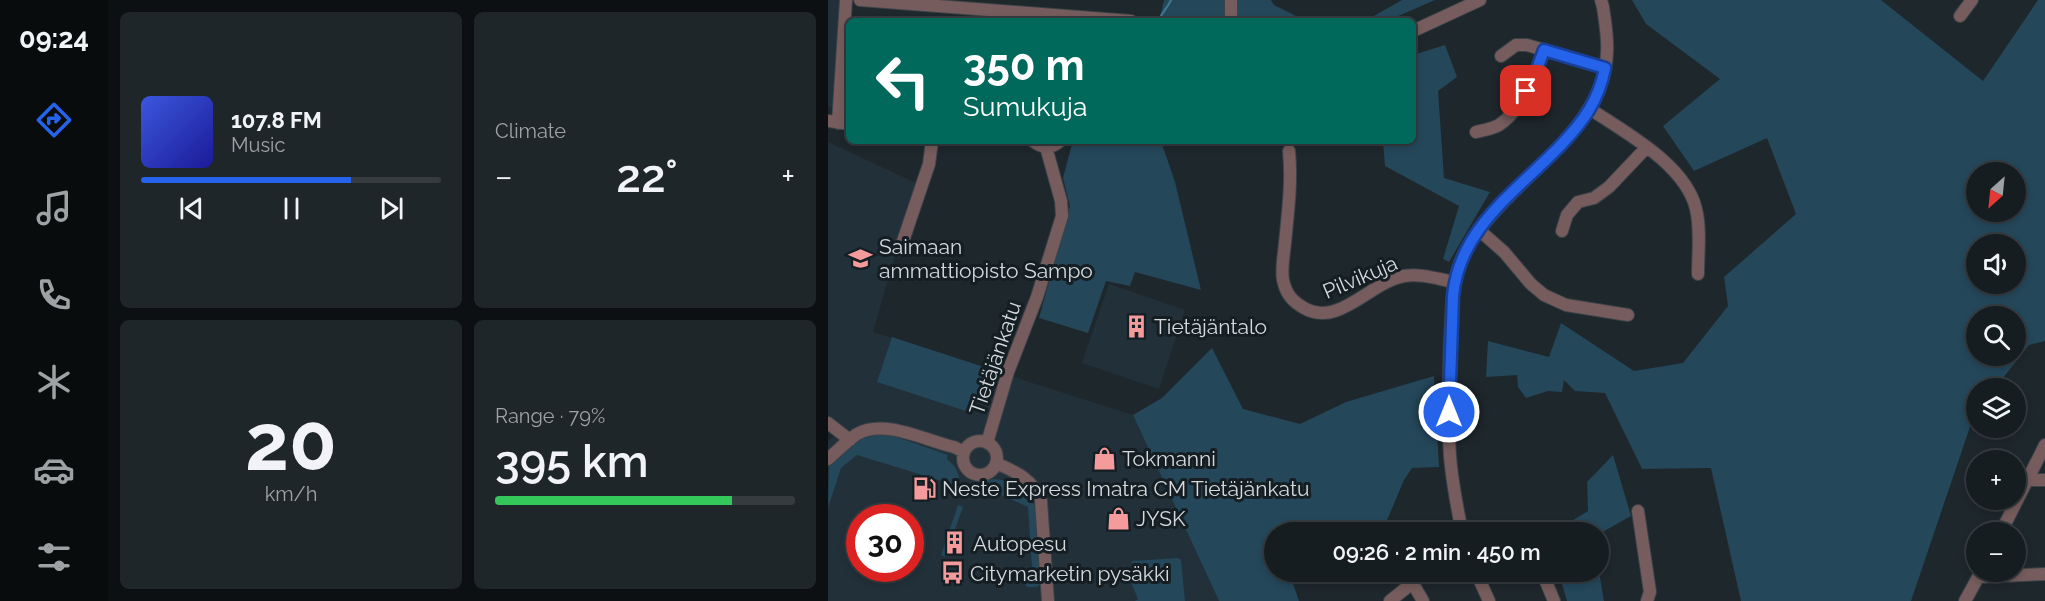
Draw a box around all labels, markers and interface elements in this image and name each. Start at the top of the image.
text: 09:24 [19,23,89,54]
text: 350 m [963,41,1085,90]
icon: left [864,42,942,120]
pin [1500,65,1551,116]
icon: arrive [1509,74,1542,107]
text: Sumukuja [963,91,1087,122]
icon: directions [33,99,75,141]
text: 107.8 FM [231,107,322,133]
text: Climate [495,119,566,143]
text: Music [231,133,285,157]
text: 22° [616,150,678,203]
text: − [495,157,513,196]
text: + [781,157,795,196]
north arrow [1966,162,2026,222]
map controls [1966,162,2026,582]
icon: music [33,187,75,229]
icon: previous [175,192,208,225]
icon: pause [275,192,308,225]
icon: next [375,192,408,225]
place label: Saimaan ammattiopisto Sampo [879,234,1093,283]
button: sound [1966,234,2026,294]
school or university icon: Saimaan ammattiopisto Sampo [848,245,874,271]
street label: Pilvikuja [1319,250,1401,304]
icon: phone [33,274,75,316]
street label: Tietäjänkatu [964,298,1026,418]
button: search [1966,306,2026,366]
building icon: Tietäjäntalo [1123,313,1149,339]
place label: Tietäjäntalo [1154,314,1267,339]
icon: climate [33,361,75,403]
button: layers [1966,378,2026,438]
position arrow [1417,380,1481,444]
text: 20 [245,397,337,488]
text: Range · 79% [495,404,605,428]
text: 395 km [495,435,649,488]
shop icon: Tokmanni [1091,445,1117,471]
place label: Tokmanni [1122,446,1216,471]
icon: car [33,449,75,491]
button: + [1966,450,2026,510]
fuel station icon: Neste Express Imatra CM Tietäjänkatu [911,475,937,501]
place label: Neste Express Imatra CM Tietäjänkatu [942,476,1309,501]
text: km/h [265,482,317,506]
speed limit sign: 30 [846,504,924,582]
shop icon: JYSK [1105,505,1131,531]
place label: JYSK [1136,506,1186,531]
button: − [1966,522,2026,582]
building icon: Autopesu [942,530,968,556]
place label: Autopesu [973,531,1067,556]
icon: filters [33,536,75,578]
text: 09:26 · 2 min · 450 m [1332,539,1541,565]
bus stop icon: Citymarketin pysäkki [939,560,965,586]
place label: Citymarketin pysäkki [970,561,1170,586]

